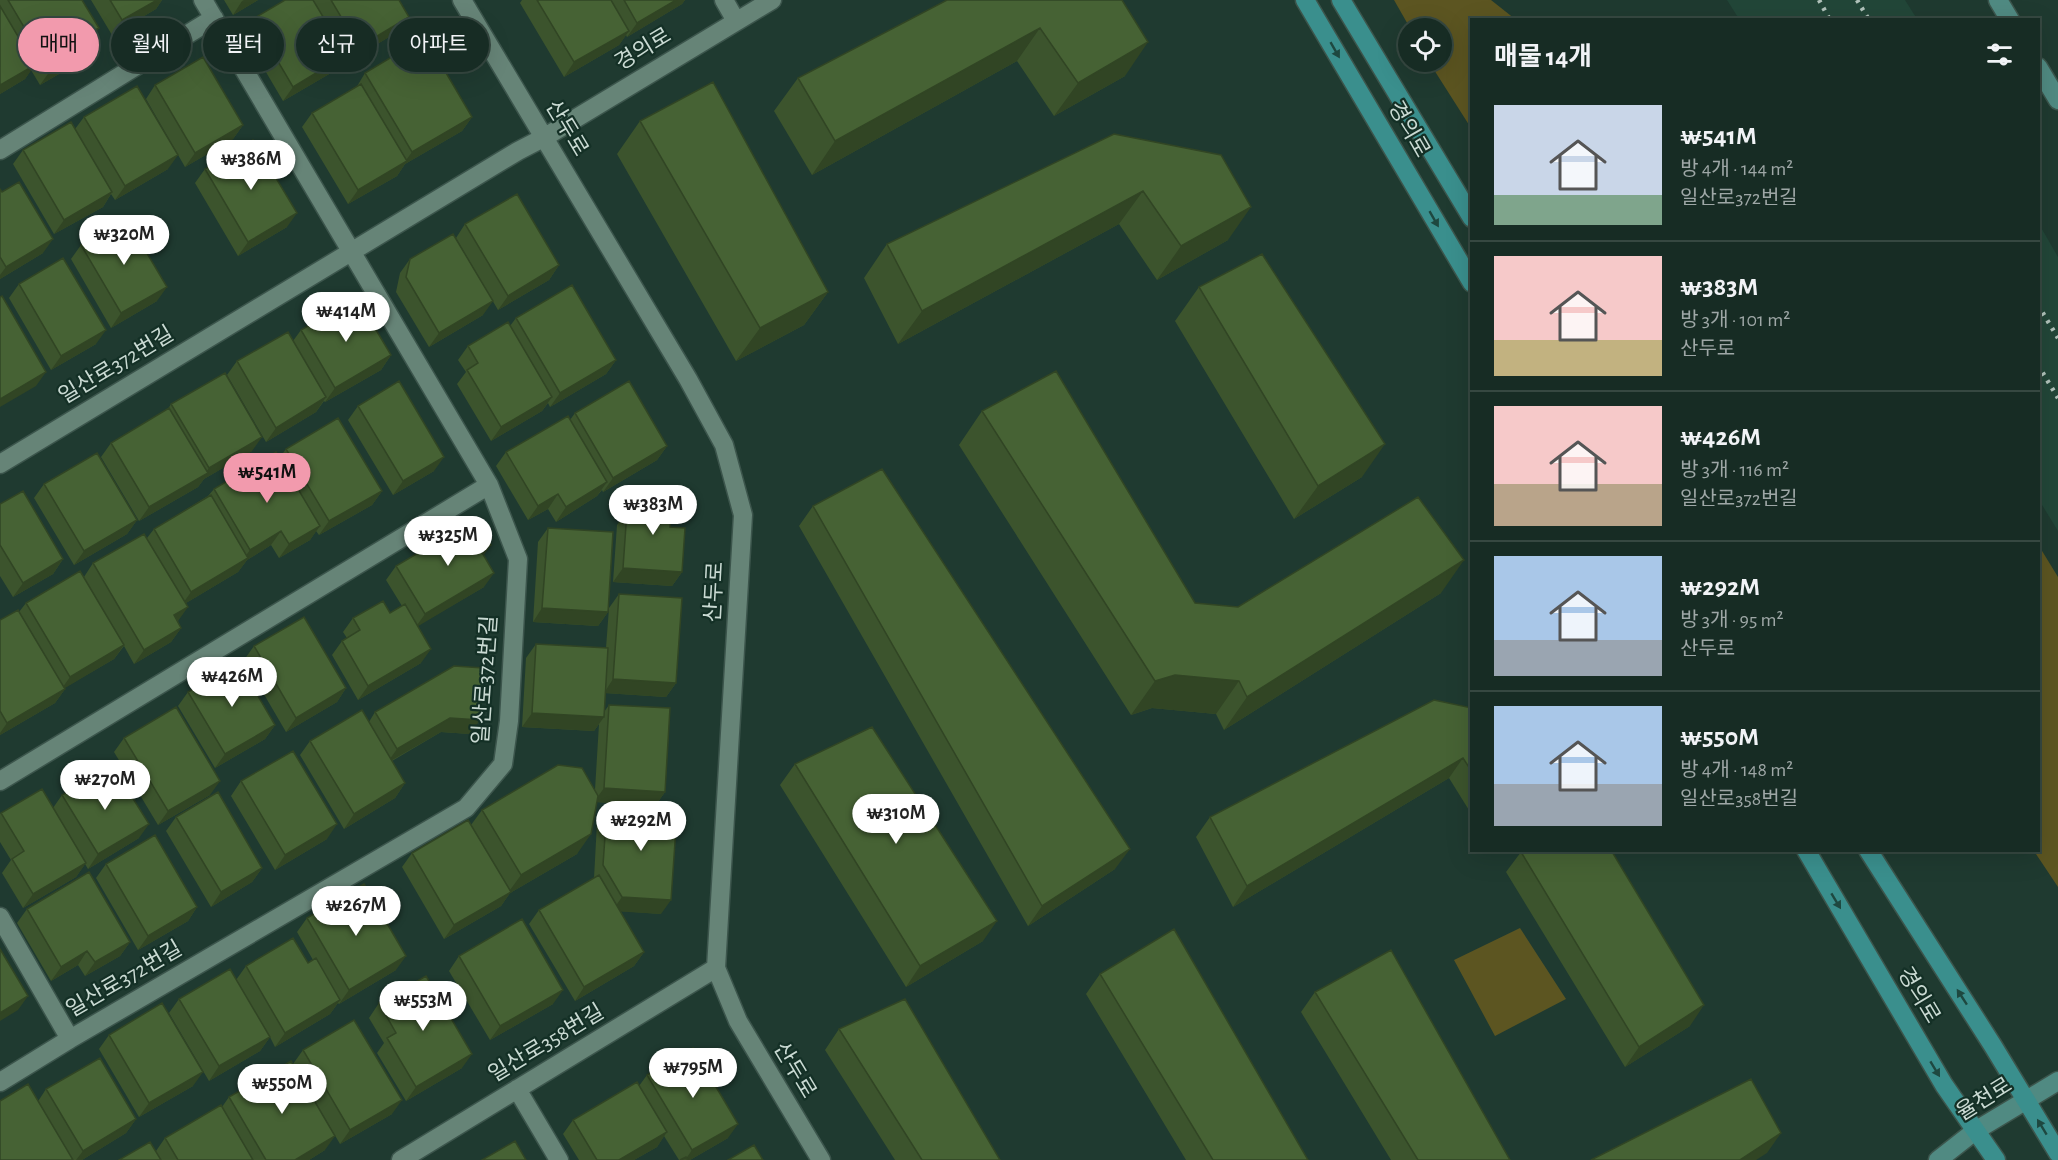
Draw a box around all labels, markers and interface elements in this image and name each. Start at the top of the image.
chip: 매매 [18,18,99,72]
chip: 월세 [111,18,191,72]
chip: 필터 [203,18,284,72]
chip: 신규 [296,18,377,72]
chip: 아파트 [389,18,489,72]
map controls [1398,18,1452,72]
button: locate [1398,18,1452,72]
street label: 경의로 [611,23,675,74]
icon: filters [1983,38,2016,71]
one-way arrow [1330,42,1340,59]
text: 매물 14개 [1494,44,1592,70]
street label: 산두로 [542,96,593,160]
street label: 경의로 [1384,97,1435,161]
text: ₩541M [1680,123,1757,149]
icon: home [1542,129,1614,201]
pin: ₩386M [209,140,293,191]
text: ₩386M [220,149,282,169]
text: 방 4개 · 144 m² [1680,159,1793,179]
text: 일산로372번길 [1680,188,1798,208]
one-way arrow [1429,210,1439,227]
pin: ₩320M [82,215,166,266]
text: ₩320M [93,224,155,244]
text: ₩383M [1680,274,1758,300]
icon: home [1542,280,1614,352]
pin: ₩414M [304,292,388,343]
text: ₩414M [316,301,376,321]
text: 방 3개 · 101 m² [1680,310,1790,330]
street label: 일산로372번길 [54,321,177,408]
text: 산두로 [1680,339,1735,359]
text: ₩426M [1680,424,1761,450]
icon: home [1542,430,1614,502]
pin: ₩541M [225,453,309,504]
text: 방 3개 · 116 m² [1680,460,1789,480]
text: ₩541M [238,462,297,482]
pin: ₩383M [611,485,695,536]
text: 일산로372번길 [1680,489,1798,509]
text: ₩383M [623,494,683,514]
pin: ₩325M [406,516,490,567]
text: ₩325M [418,525,478,545]
street label: 산두로 [700,561,727,623]
text: ₩292M [1680,574,1760,600]
icon: home [1542,580,1614,652]
text: 방 3개 · 95 m² [1680,610,1784,630]
street label: 일산로372번길 [469,615,500,745]
text: 산두로 [1680,639,1735,659]
pin: ₩426M [190,657,274,708]
text: ₩426M [201,666,263,686]
text: ₩550M [1680,724,1759,750]
icon: home [1542,730,1614,802]
pin: ₩270M [63,760,147,811]
text: 방 4개 · 148 m² [1680,760,1793,780]
text: ₩270M [74,769,136,789]
text: 일산로358번길 [1680,789,1798,809]
pin: ₩310M [854,794,938,845]
pin: ₩292M [599,801,683,852]
text: ₩310M [866,803,926,823]
text: ₩292M [610,810,672,830]
pin: ₩267M [314,886,398,937]
one-way arrow [1830,893,1841,909]
text: ₩267M [326,895,386,915]
street label: 일산로372번길 [62,936,186,1021]
street label: 경의로 [1894,963,1945,1027]
pin: ₩553M [381,981,465,1032]
text: ₩553M [394,990,453,1010]
one-way arrow [1956,990,1968,1006]
street label: 일산로358번길 [484,999,607,1086]
street label: 산두로 [770,1038,821,1102]
pin: ₩795M [651,1048,735,1099]
text: ₩795M [663,1057,723,1077]
one-way arrow [1929,1061,1940,1077]
pin: ₩550M [240,1064,324,1115]
text: ₩550M [252,1073,312,1093]
street label: 율천로 [1952,1073,2016,1124]
one-way arrow [2037,1119,2048,1135]

